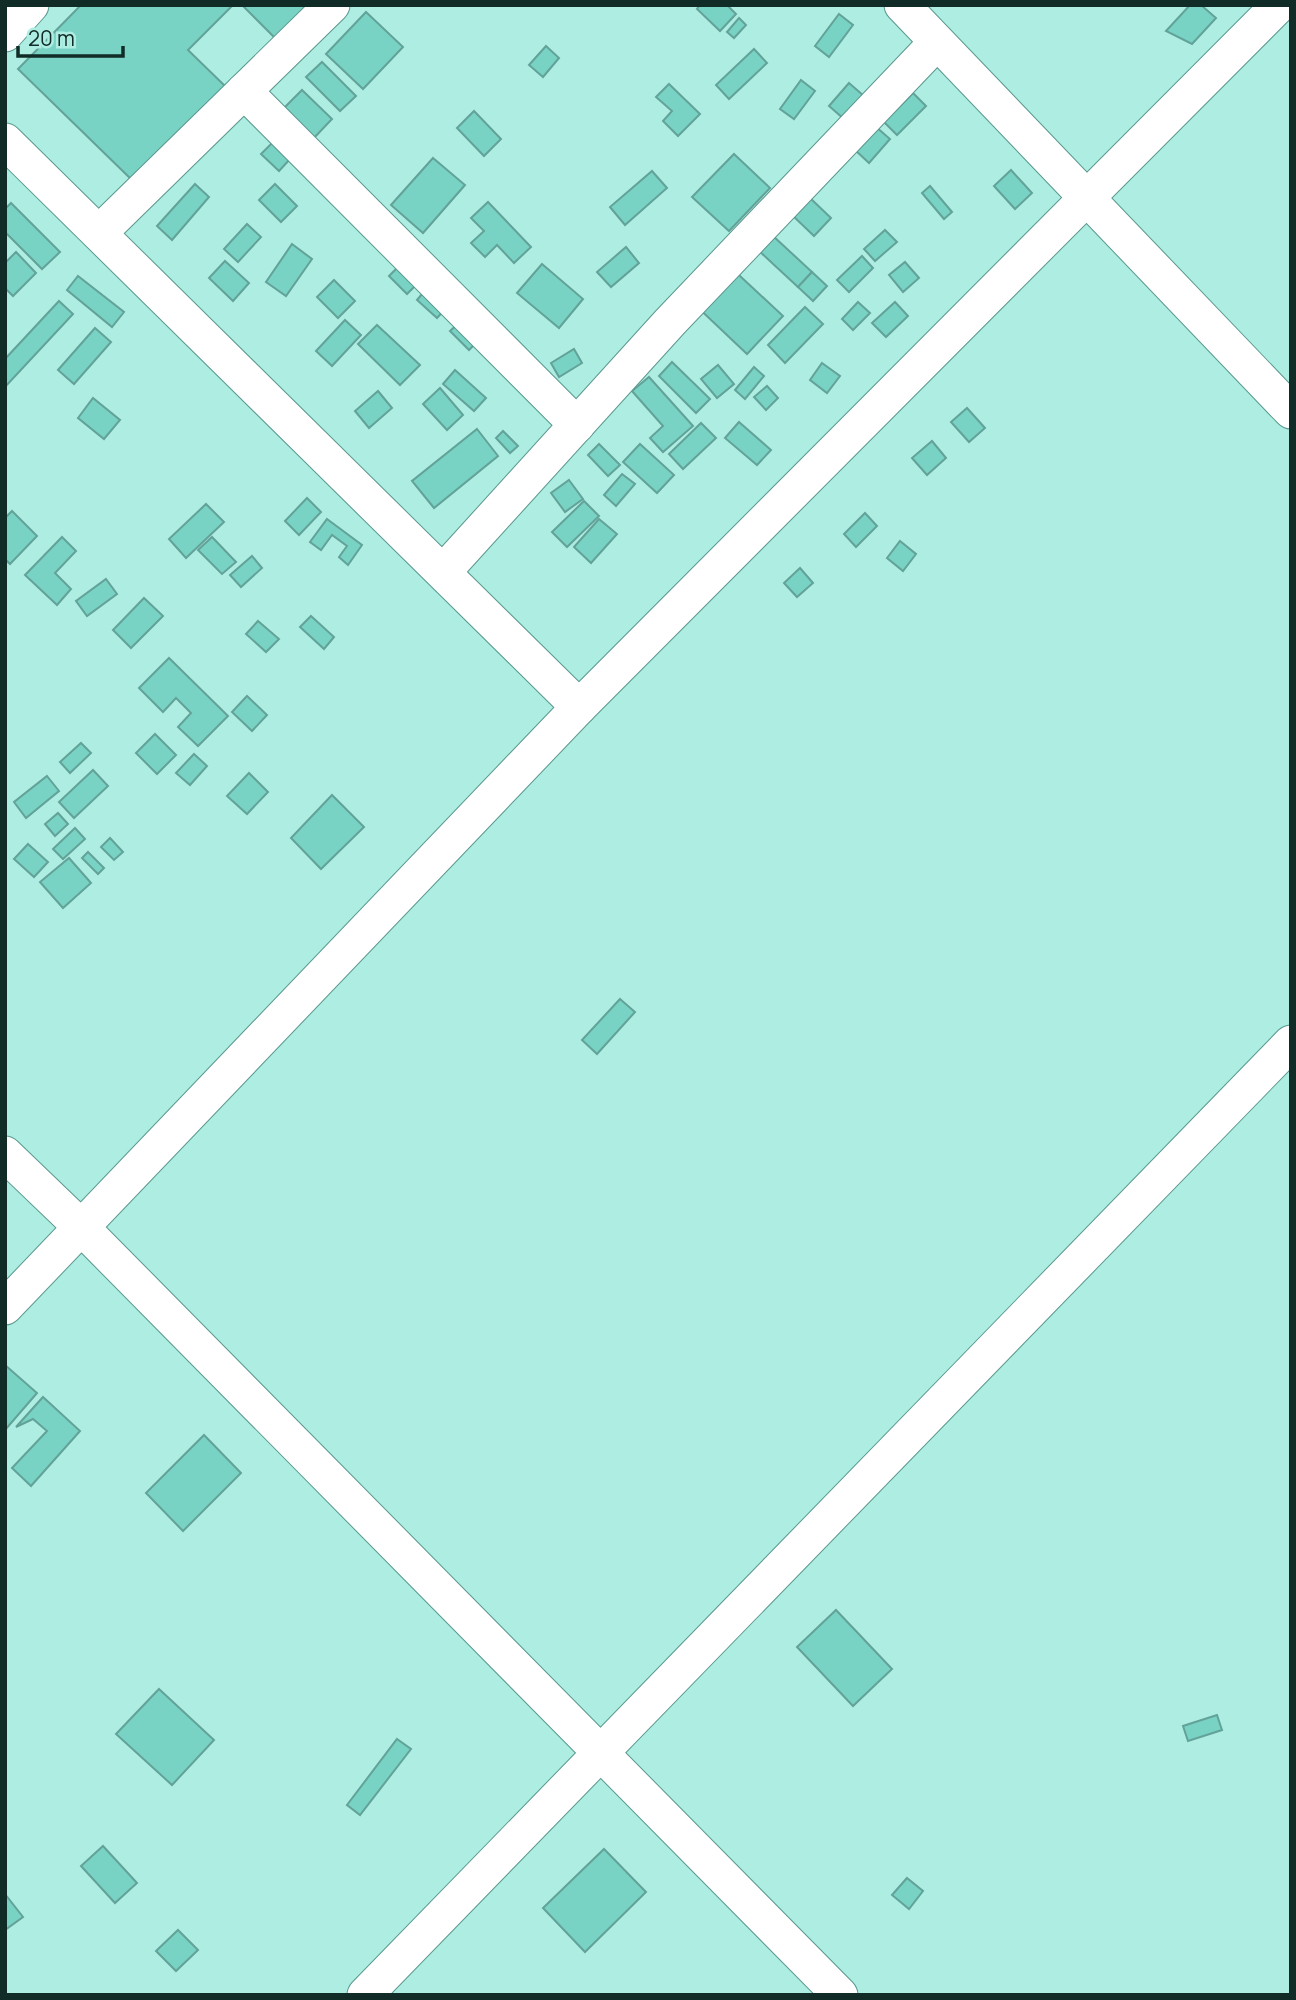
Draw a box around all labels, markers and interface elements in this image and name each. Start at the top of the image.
scale bar [18,14,122,58]
text: 20 m [28,24,75,52]

